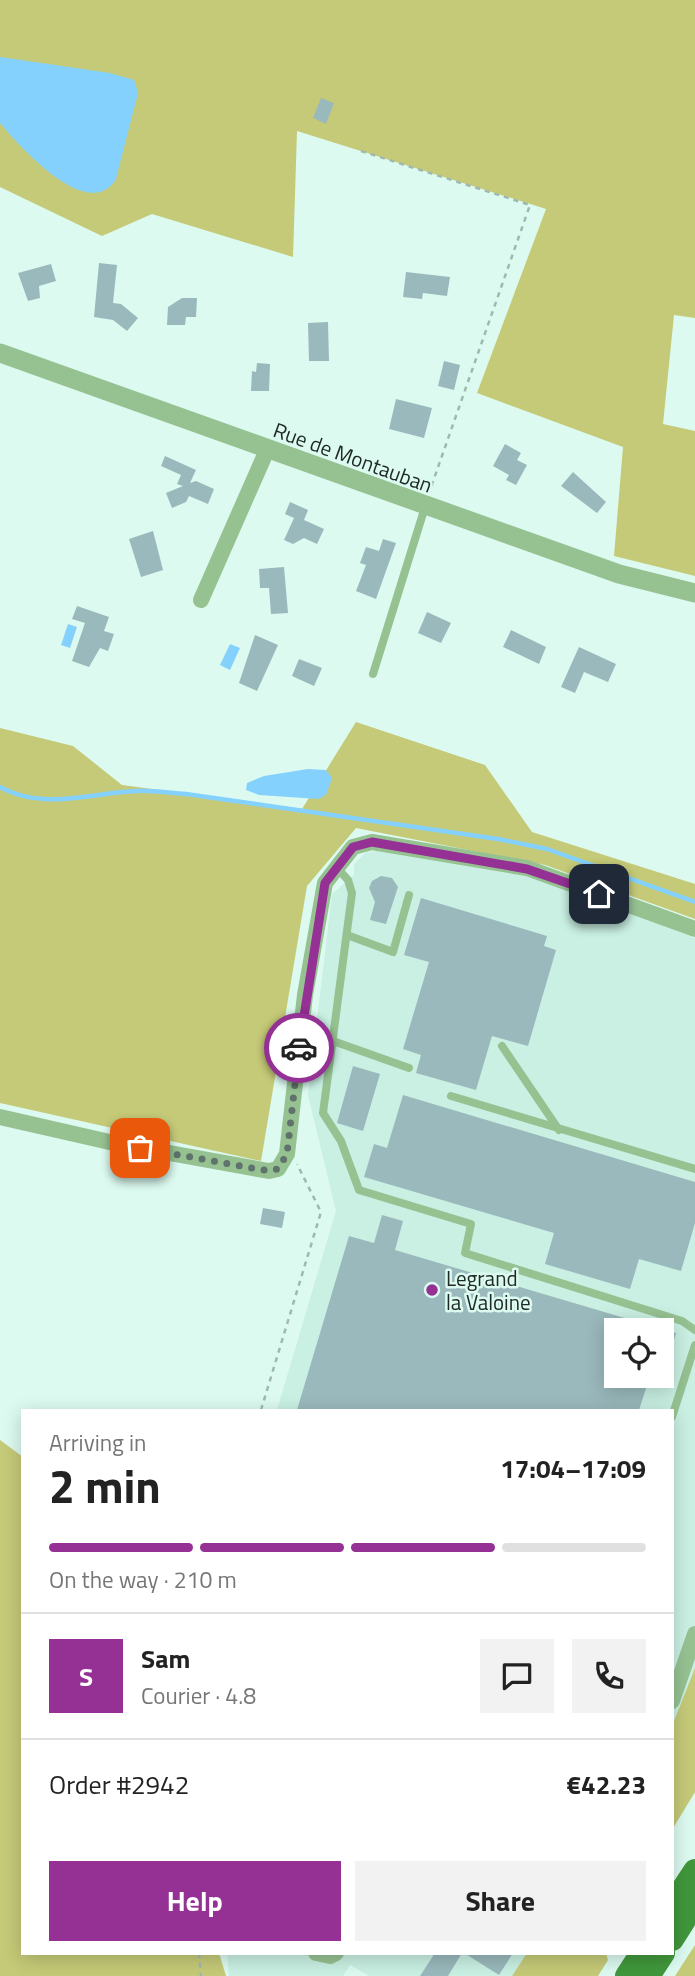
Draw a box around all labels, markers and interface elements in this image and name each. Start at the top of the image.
street label: Rue de Montauban [269,413,437,501]
pin [569,864,629,924]
icon: home [580,875,618,913]
courier [264,1013,334,1083]
icon: car [280,1029,318,1067]
pin [110,1118,170,1178]
icon: bag [121,1129,159,1167]
place label: Legrand la Valoine [446,1262,531,1318]
marker: Legrand la Valoine [424,1282,440,1298]
map controls [604,1318,674,1388]
button: locate [604,1318,674,1388]
text: Arriving in [49,1425,146,1460]
text: 17:04–17:09 [500,1449,646,1488]
text: 2 min [49,1451,161,1521]
text: On the way · 210 m [49,1562,237,1597]
text: Sam [141,1639,190,1678]
button: chat [480,1639,554,1713]
button: phone [572,1639,646,1713]
text: S [79,1657,93,1696]
text: Courier · 4.8 [141,1678,256,1713]
text: Order #2942 [49,1765,189,1804]
text: €42.23 [567,1765,646,1804]
button: Help [49,1861,341,1941]
button: Share [355,1861,646,1941]

